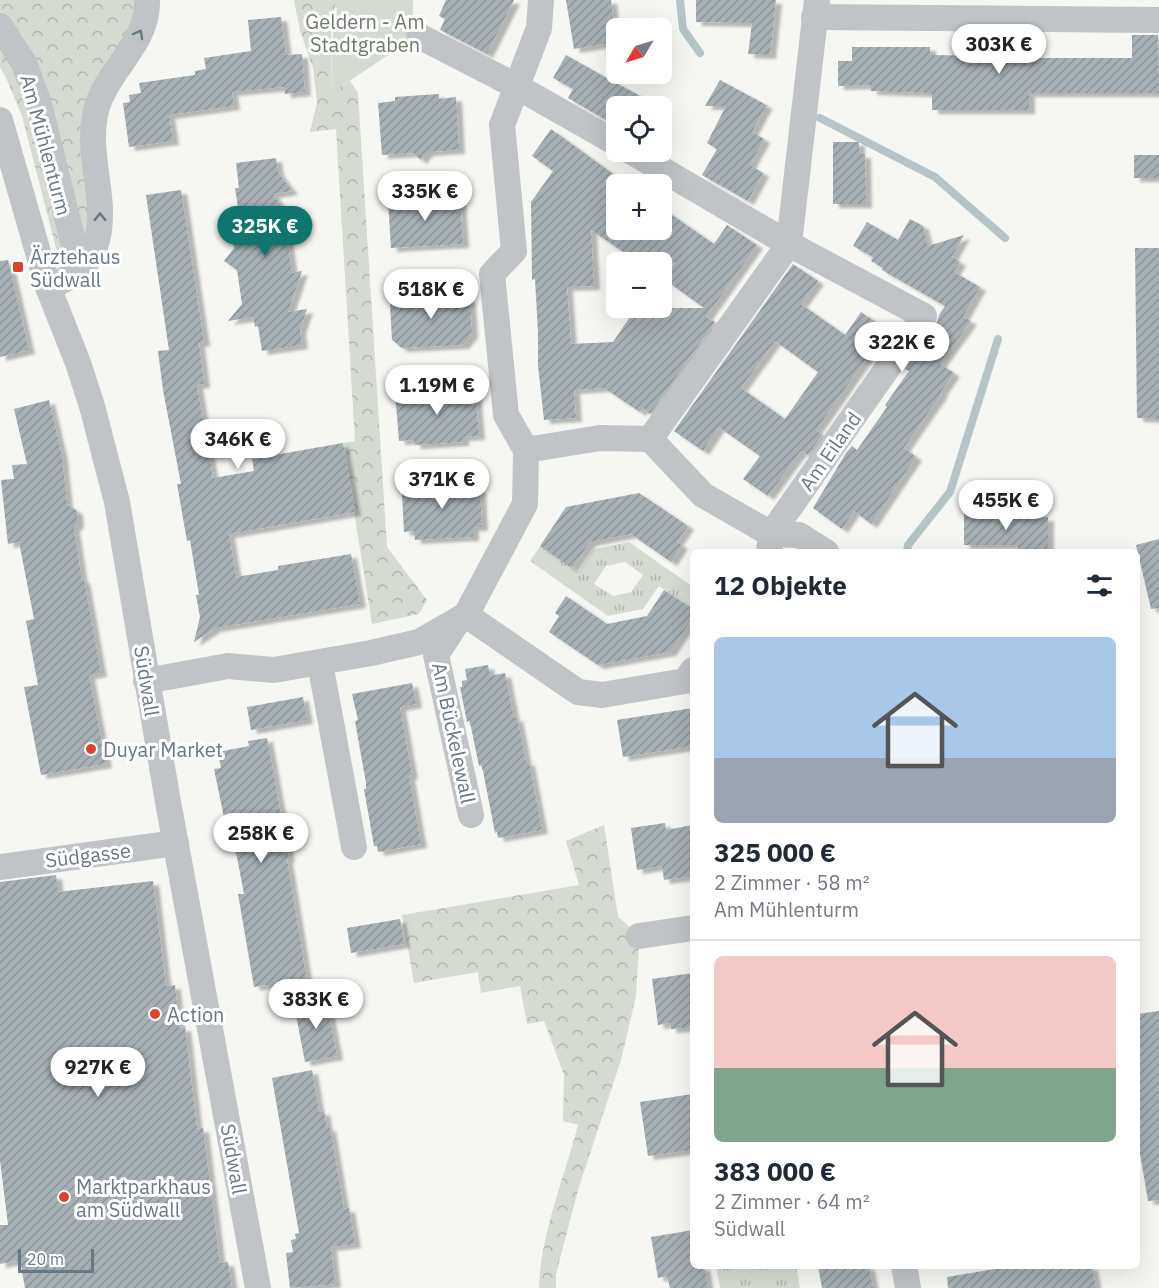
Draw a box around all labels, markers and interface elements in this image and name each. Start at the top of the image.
park label: Geldern - Am Stadtgraben [305,8,425,58]
north arrow [606,18,672,84]
map controls [606,18,672,318]
pin: 303K € [950,24,1048,75]
one-way arrow [132,30,143,40]
text: 303K € [965,30,1033,57]
street label: Am Mühlenturm [14,72,78,218]
button: locate [606,96,672,162]
pin: 335K € [376,171,474,222]
button: + [606,174,672,240]
text: 335K € [391,177,459,204]
pin: 325K € [216,206,314,257]
one-way arrow [94,212,106,221]
text: 325K € [231,212,299,239]
place label: Ärztehaus Südwall [30,243,121,293]
button: − [606,252,672,318]
marker: Ärztehaus Südwall [11,260,25,274]
pin: 518K € [382,269,480,320]
text: 518K € [397,275,465,302]
pin: 322K € [853,322,951,373]
text: 322K € [868,328,936,355]
pin: 1.19M € [382,365,492,416]
text: 1.19M € [399,371,475,398]
street label: Am Eiland [793,406,867,496]
pin: 346K € [189,419,287,470]
text: 346K € [204,425,272,452]
pin: 371K € [393,459,491,510]
text: 371K € [408,465,476,492]
pin: 455K € [957,480,1055,531]
text: 455K € [972,486,1040,513]
text: 12 Objekte [714,568,847,602]
icon: filters [1083,569,1116,602]
street label: Südwall [128,644,166,718]
street label: Am Bückelewall [426,660,482,806]
icon: home [861,676,969,784]
place label: Duyar Market [103,736,223,763]
marker: Duyar Market [84,742,98,756]
pin: 258K € [212,813,310,864]
text: 258K € [227,819,295,846]
text: 325 000 € [714,835,836,869]
street label: Südgasse [44,836,132,874]
text: 2 Zimmer · 58 m² [714,869,870,896]
text: Am Mühlenturm [714,896,859,923]
pin: 383K € [267,979,365,1030]
text: 383K € [282,985,350,1012]
icon: home [861,995,969,1103]
place label: Action [167,1001,224,1028]
marker: Action [148,1007,162,1021]
pin: 927K € [49,1047,147,1098]
text: 927K € [64,1053,132,1080]
street label: Südwall [215,1122,253,1196]
text: 383 000 € [714,1154,836,1188]
place label: Marktparkhaus am Südwall [76,1173,211,1223]
text: 2 Zimmer · 64 m² [714,1188,870,1215]
marker: Marktparkhaus am Südwall [57,1190,71,1204]
text: Südwall [714,1215,785,1242]
scale bar [18,1246,94,1274]
text: 20 m [27,1249,64,1269]

